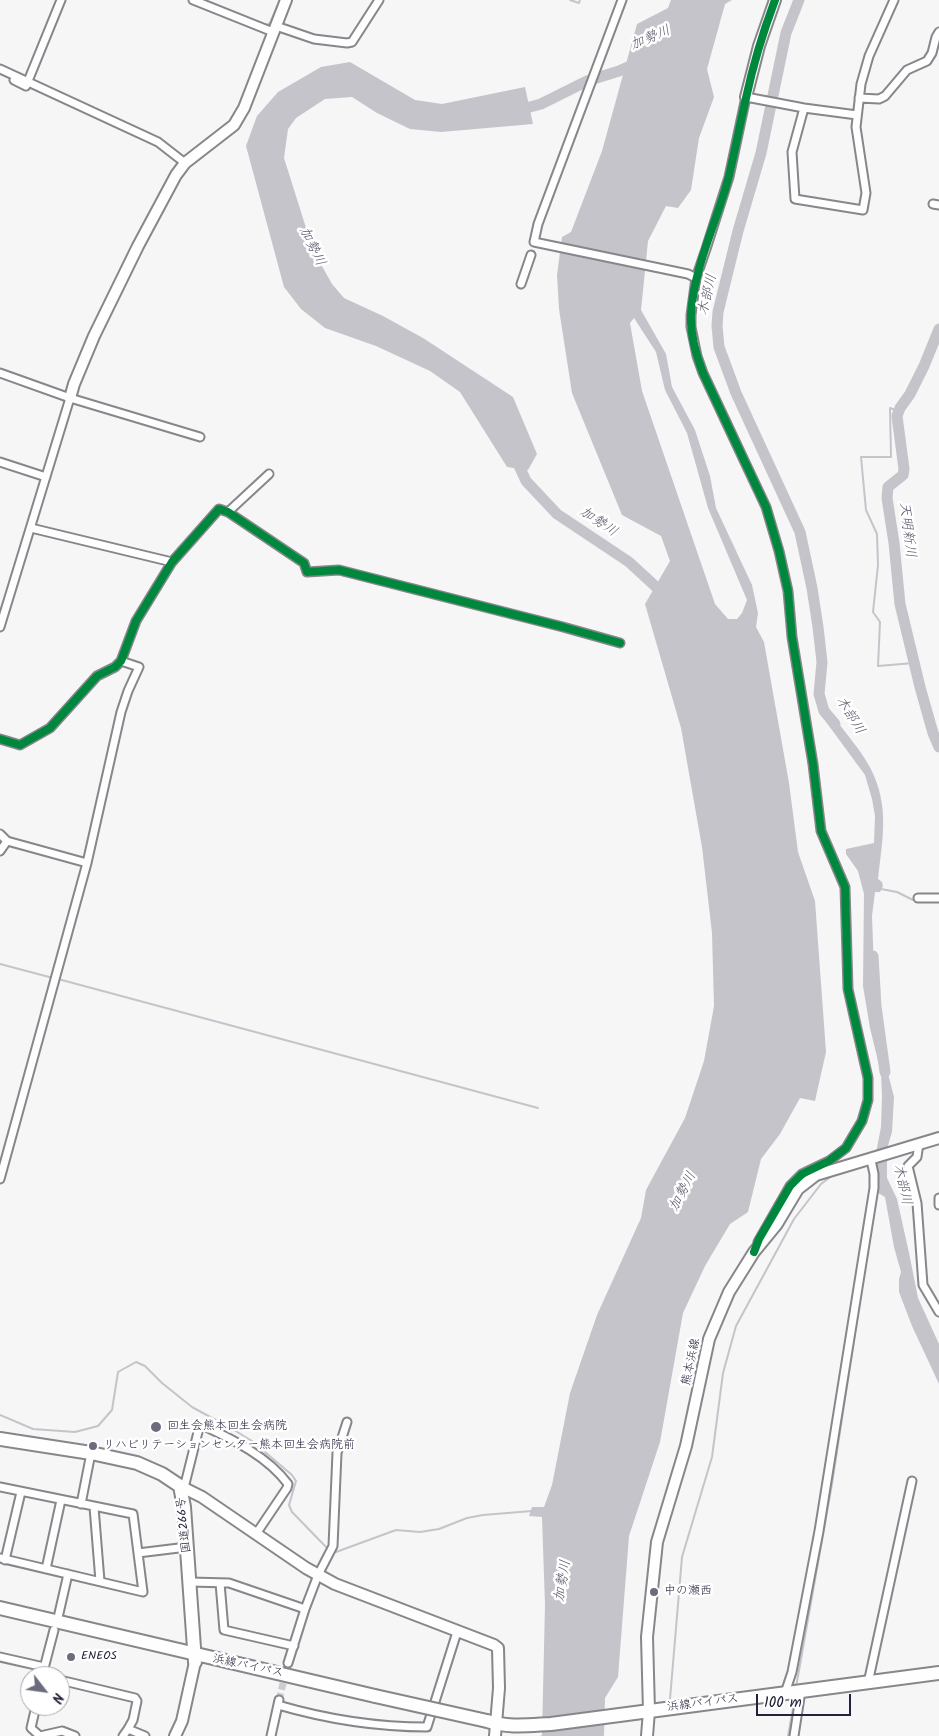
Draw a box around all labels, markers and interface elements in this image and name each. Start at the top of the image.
water label: 加勢川 [628,23,674,55]
water label: 加勢川 [294,224,328,270]
water label: 木部川 [696,273,722,317]
water label: 天明新川 [894,501,918,559]
water label: 加勢川 [576,504,620,542]
water label: 木部川 [831,694,867,738]
water label: 木部川 [888,1163,914,1207]
water label: 加勢川 [667,1170,701,1214]
street label: 熊本浜線 [680,1337,704,1387]
marker: 回生会熊本回生会病院 [149,1420,163,1434]
place label: 回生会熊本回生会病院 [167,1420,287,1434]
place label: リハビリテーションセンター熊本回生会病院前 [103,1439,355,1453]
marker: リハビリテーションセンター熊本回生会病院前 [87,1440,99,1452]
street label: 国道266号 [175,1496,195,1554]
water label: 加勢川 [552,1559,576,1603]
place label: 中の瀬西 [664,1585,712,1599]
marker: 中の瀬西 [648,1586,660,1598]
place label: ENEOS [81,1650,117,1664]
marker: ENEOS [65,1651,77,1663]
street label: 浜線バイパス [211,1652,285,1682]
north arrow [20,1666,70,1716]
scale bar [759,1684,854,1716]
text: N [45,1689,69,1707]
text: 100 m [764,1691,802,1715]
street label: 浜線バイパス [666,1692,740,1716]

